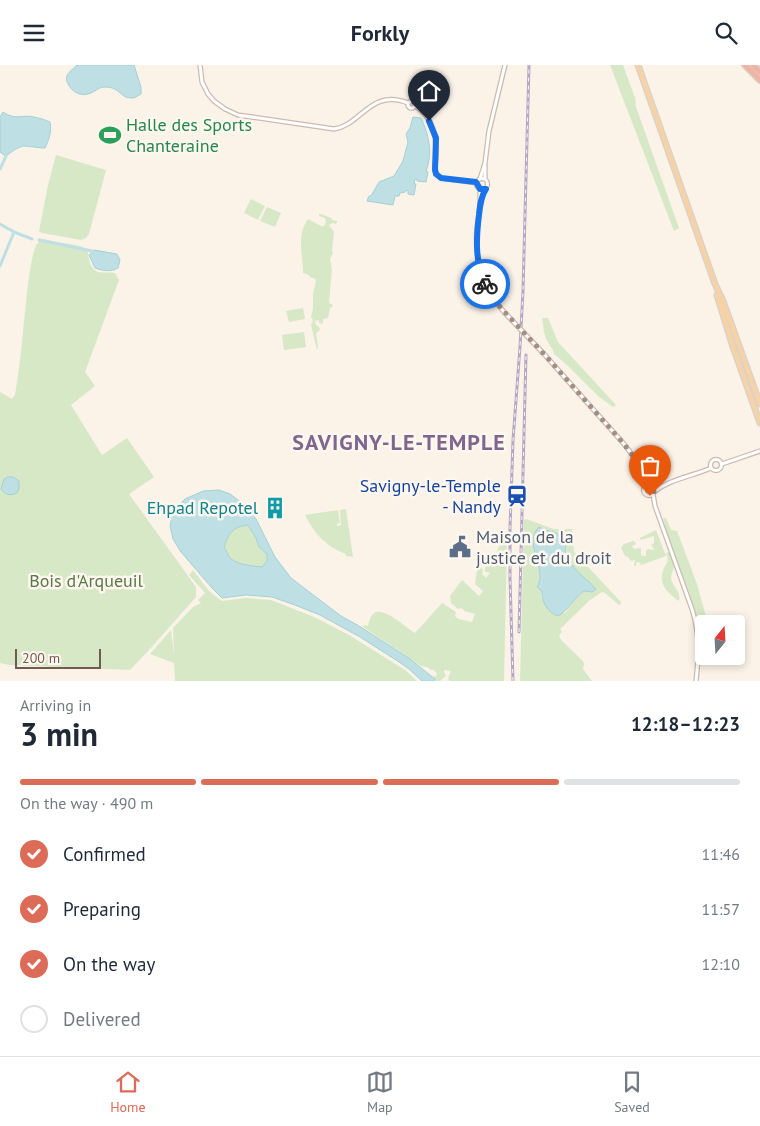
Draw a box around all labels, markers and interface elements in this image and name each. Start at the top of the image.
icon: menu [20,19,48,47]
text: Forkly [351,19,409,47]
icon: search [712,19,740,47]
pin [408,70,450,121]
icon: home [415,77,443,105]
place label: Halle des Sports Chanteraine [126,113,252,157]
sports icon: Halle des Sports Chanteraine [97,122,123,148]
courier [460,259,510,309]
icon: bike [471,270,499,298]
district label: SAVIGNY-LE-TEMPLE [292,428,506,456]
pin [629,445,671,496]
icon: bag [636,452,664,480]
place label: Savigny-le-Temple - Nandy [360,474,502,518]
station icon: Savigny-le-Temple - Nandy [504,483,530,509]
building icon: Ehpad Repotel [262,495,288,521]
place label: Ehpad Repotel [147,496,259,519]
place label: Maison de la justice et du droit [476,525,611,569]
public building icon: Maison de la justice et du droit [447,534,473,560]
park label: Bois d'Arqueuil [29,569,144,592]
north arrow [695,615,745,665]
map controls [695,615,745,665]
scale bar [15,646,101,669]
text: 200 m [22,649,60,667]
text: Arriving in [20,695,91,715]
text: 12:18–12:23 [631,712,740,736]
text: 3 min [20,713,98,755]
text: On the way · 490 m [20,793,153,813]
icon: check [20,840,48,868]
text: Confirmed [63,842,146,866]
text: 11:46 [702,844,740,864]
icon: check [20,895,48,923]
text: Preparing [63,897,141,921]
text: 11:57 [702,899,740,919]
icon: check [20,950,48,978]
text: On the way [63,952,155,976]
text: 12:10 [702,954,740,974]
text: Delivered [63,1007,141,1031]
tab: Home [110,1068,146,1116]
tab: Map [366,1068,394,1116]
tab: Saved [614,1068,650,1116]

